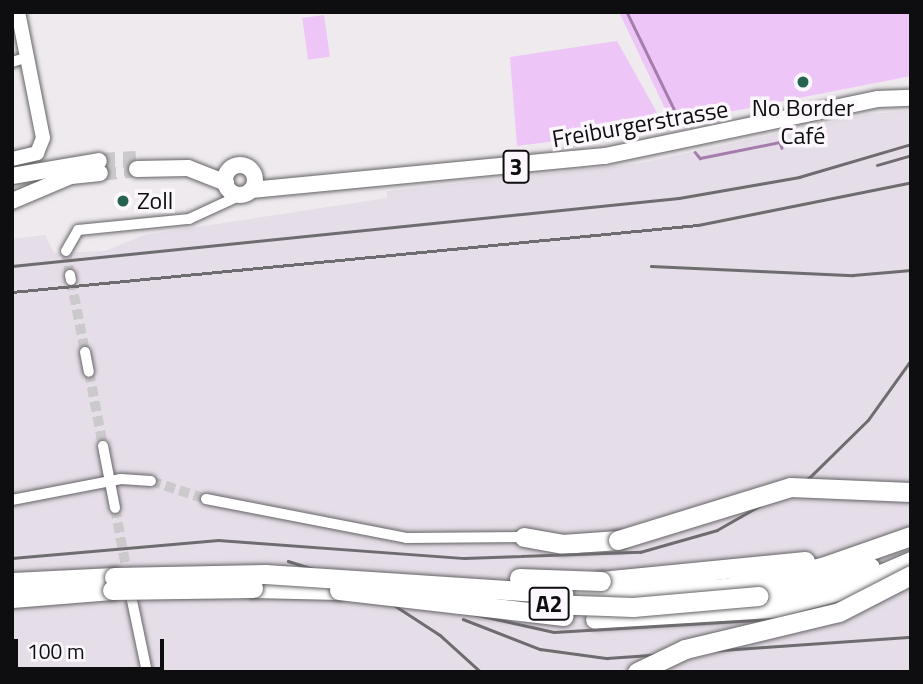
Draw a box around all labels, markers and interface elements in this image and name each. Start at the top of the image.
marker: No Border Café [795,74,811,90]
street label: Freiburgerstrasse [550,94,730,154]
place label: No Border Café [752,94,854,150]
road number: 3 [502,148,530,186]
place label: Zoll [137,187,173,215]
marker: Zoll [115,193,131,209]
road number: A2 [528,584,570,624]
scale bar [18,624,168,668]
text: 100 m [27,635,84,667]

